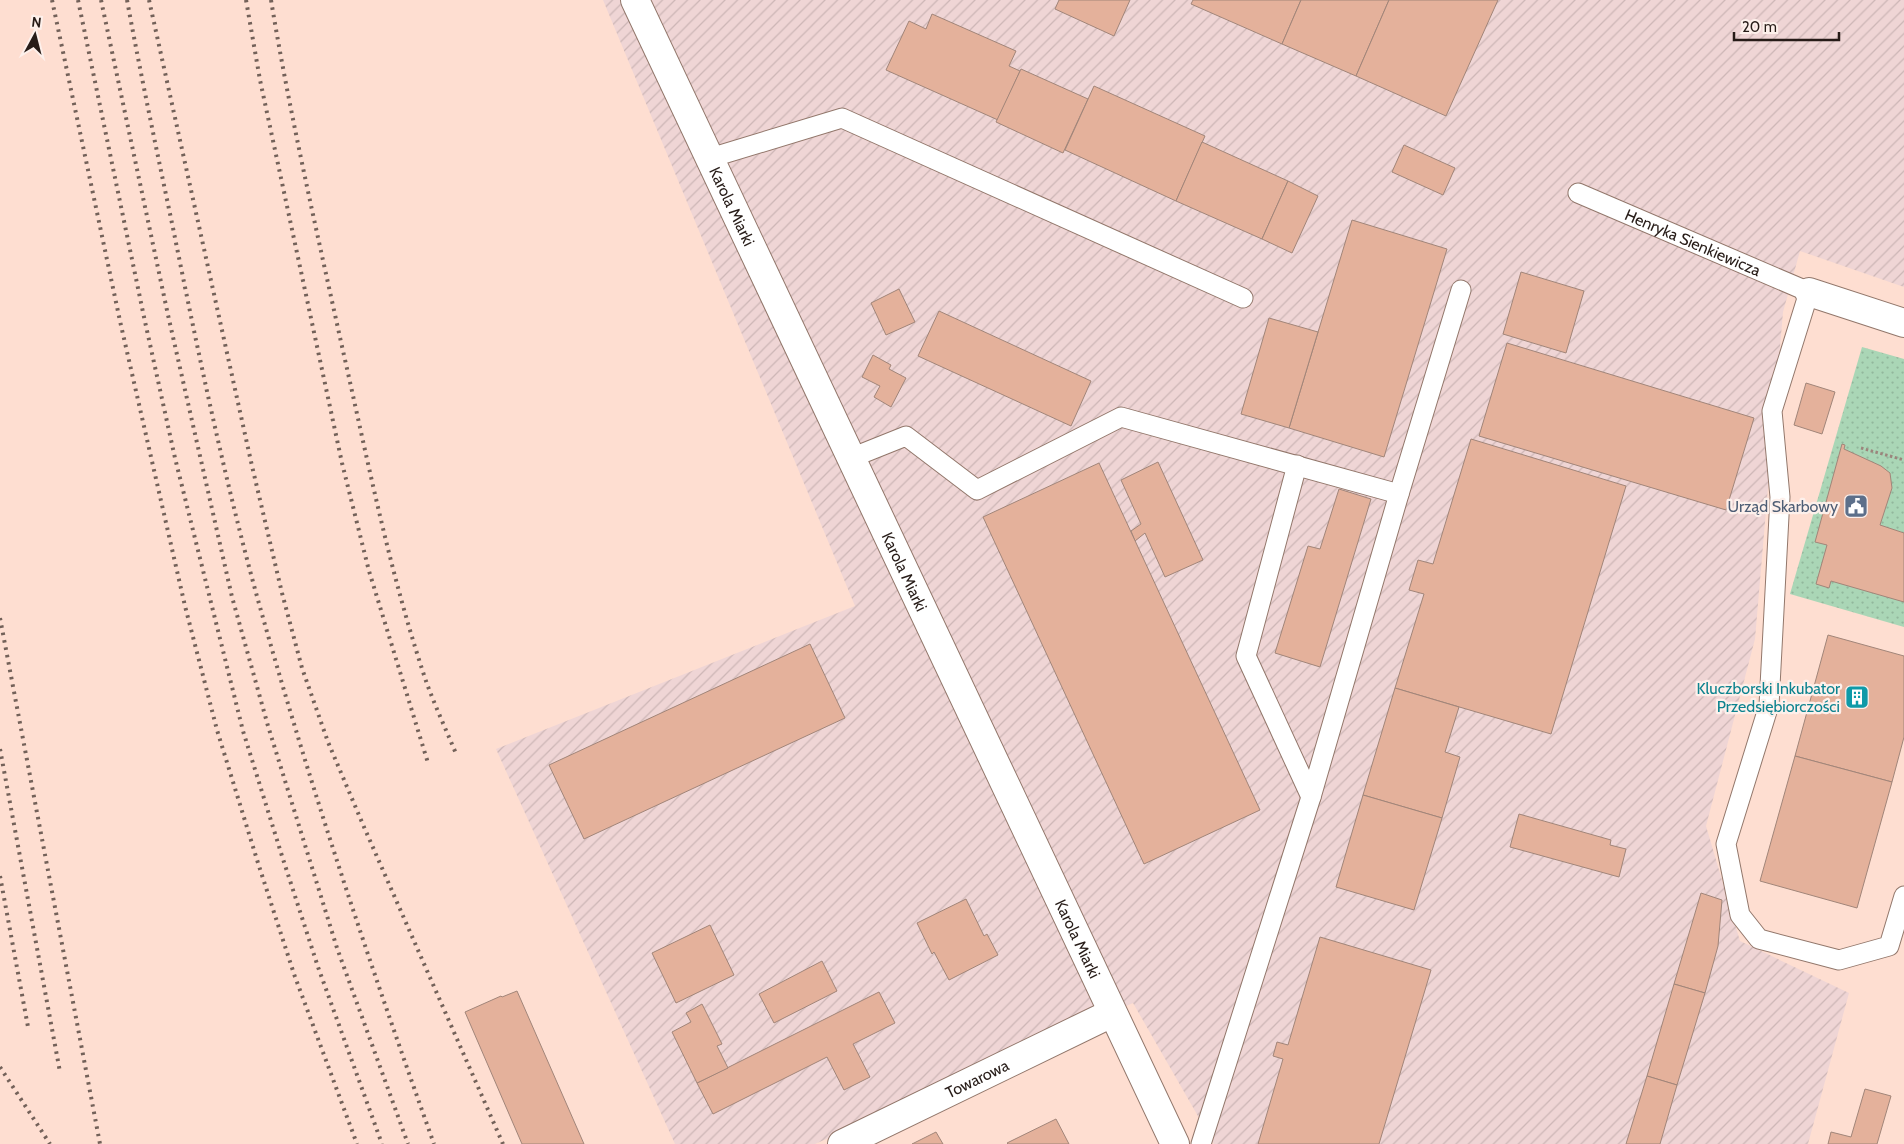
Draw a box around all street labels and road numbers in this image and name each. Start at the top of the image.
street label: Karola Miarki [705,164,759,249]
street label: Henryka Sienkiewicza [1622,205,1764,280]
street label: Karola Miarki [878,529,931,614]
street label: Karola Miarki [1051,896,1104,981]
street label: Towarowa [942,1055,1012,1102]

